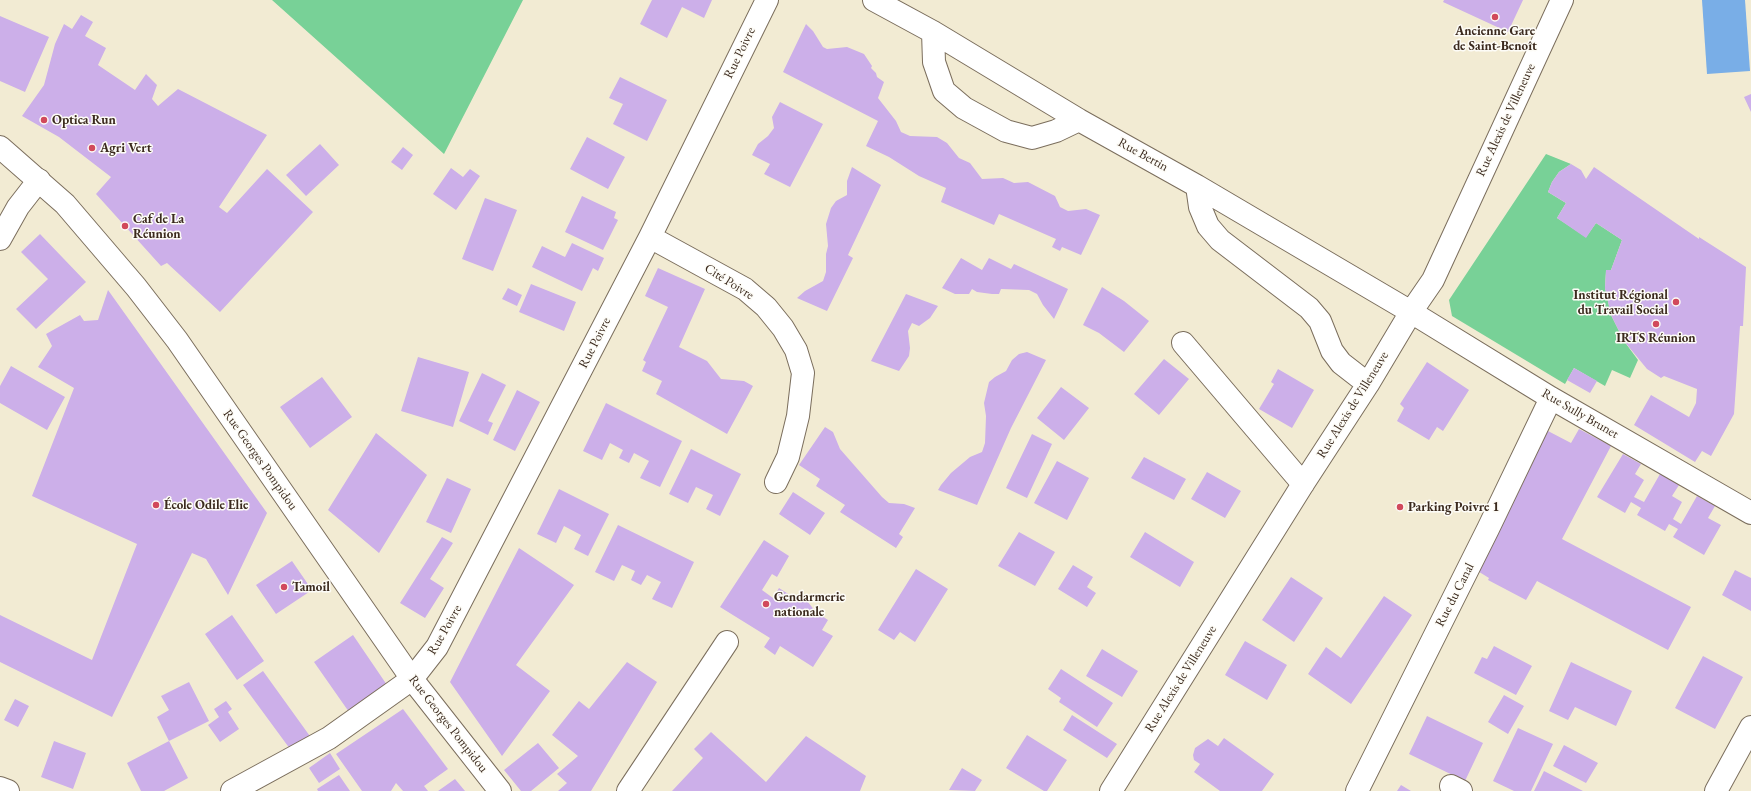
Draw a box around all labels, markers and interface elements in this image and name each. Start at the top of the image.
marker: Ancienne Gare de Saint-Benoît [1490,12,1500,22]
place label: Ancienne Gare de Saint-Benoît [1453,23,1537,54]
street label: Rue Poivre [721,25,759,81]
street label: Rue Alexis de Villeneuve [1473,61,1539,179]
place label: Optica Run [52,112,116,128]
marker: Optica Run [39,115,49,125]
street label: Rue Bertin [1115,135,1171,175]
place label: Agri Vert [100,140,152,156]
marker: Agri Vert [87,143,97,153]
place label: Caf de La Réunion [133,211,184,242]
marker: Caf de La Réunion [120,221,130,231]
street label: Cité Poivre [701,261,757,303]
place label: Institut Régional du Travail Social [1574,287,1668,318]
marker: Institut Régional du Travail Social [1671,297,1681,307]
street label: Rue Poivre [576,315,614,371]
marker: IRTS Réunion [1651,319,1661,329]
place label: IRTS Réunion [1616,330,1696,346]
street label: Rue Alexis de Villeneuve [1314,349,1392,461]
street label: Rue Sully Brunet [1539,386,1621,442]
street label: Rue Georges Pompidou [219,407,301,513]
place label: École Odile Elie [164,497,248,513]
place label: Parking Poivre 1 [1408,499,1499,515]
marker: École Odile Elie [151,500,161,510]
marker: Parking Poivre 1 [1395,502,1405,512]
street label: Rue du Canal [1432,561,1478,629]
place label: Tamoil [292,579,330,595]
marker: Tamoil [279,582,289,592]
place label: Gendarmerie nationale [774,589,845,620]
marker: Gendarmerie nationale [761,599,771,609]
street label: Rue Poivre [424,602,466,658]
street label: Rue Alexis de Villeneuve [1142,623,1220,735]
street label: Rue Georges Pompidou [405,672,491,776]

